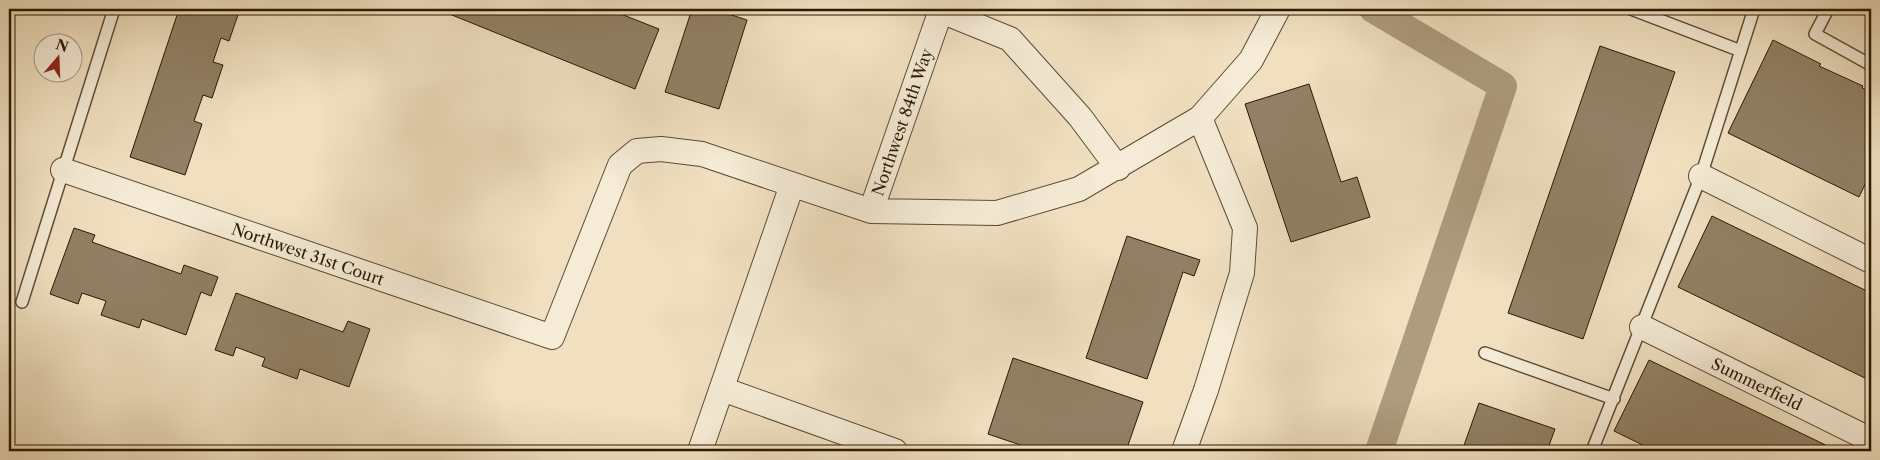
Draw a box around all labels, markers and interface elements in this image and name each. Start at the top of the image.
north arrow [32,32,82,82]
text: N [54,35,71,56]
street label: Northwest 84th Way [867,45,937,198]
street label: Northwest 31st Court [229,219,387,290]
street label: Summerfield [1708,353,1806,415]

